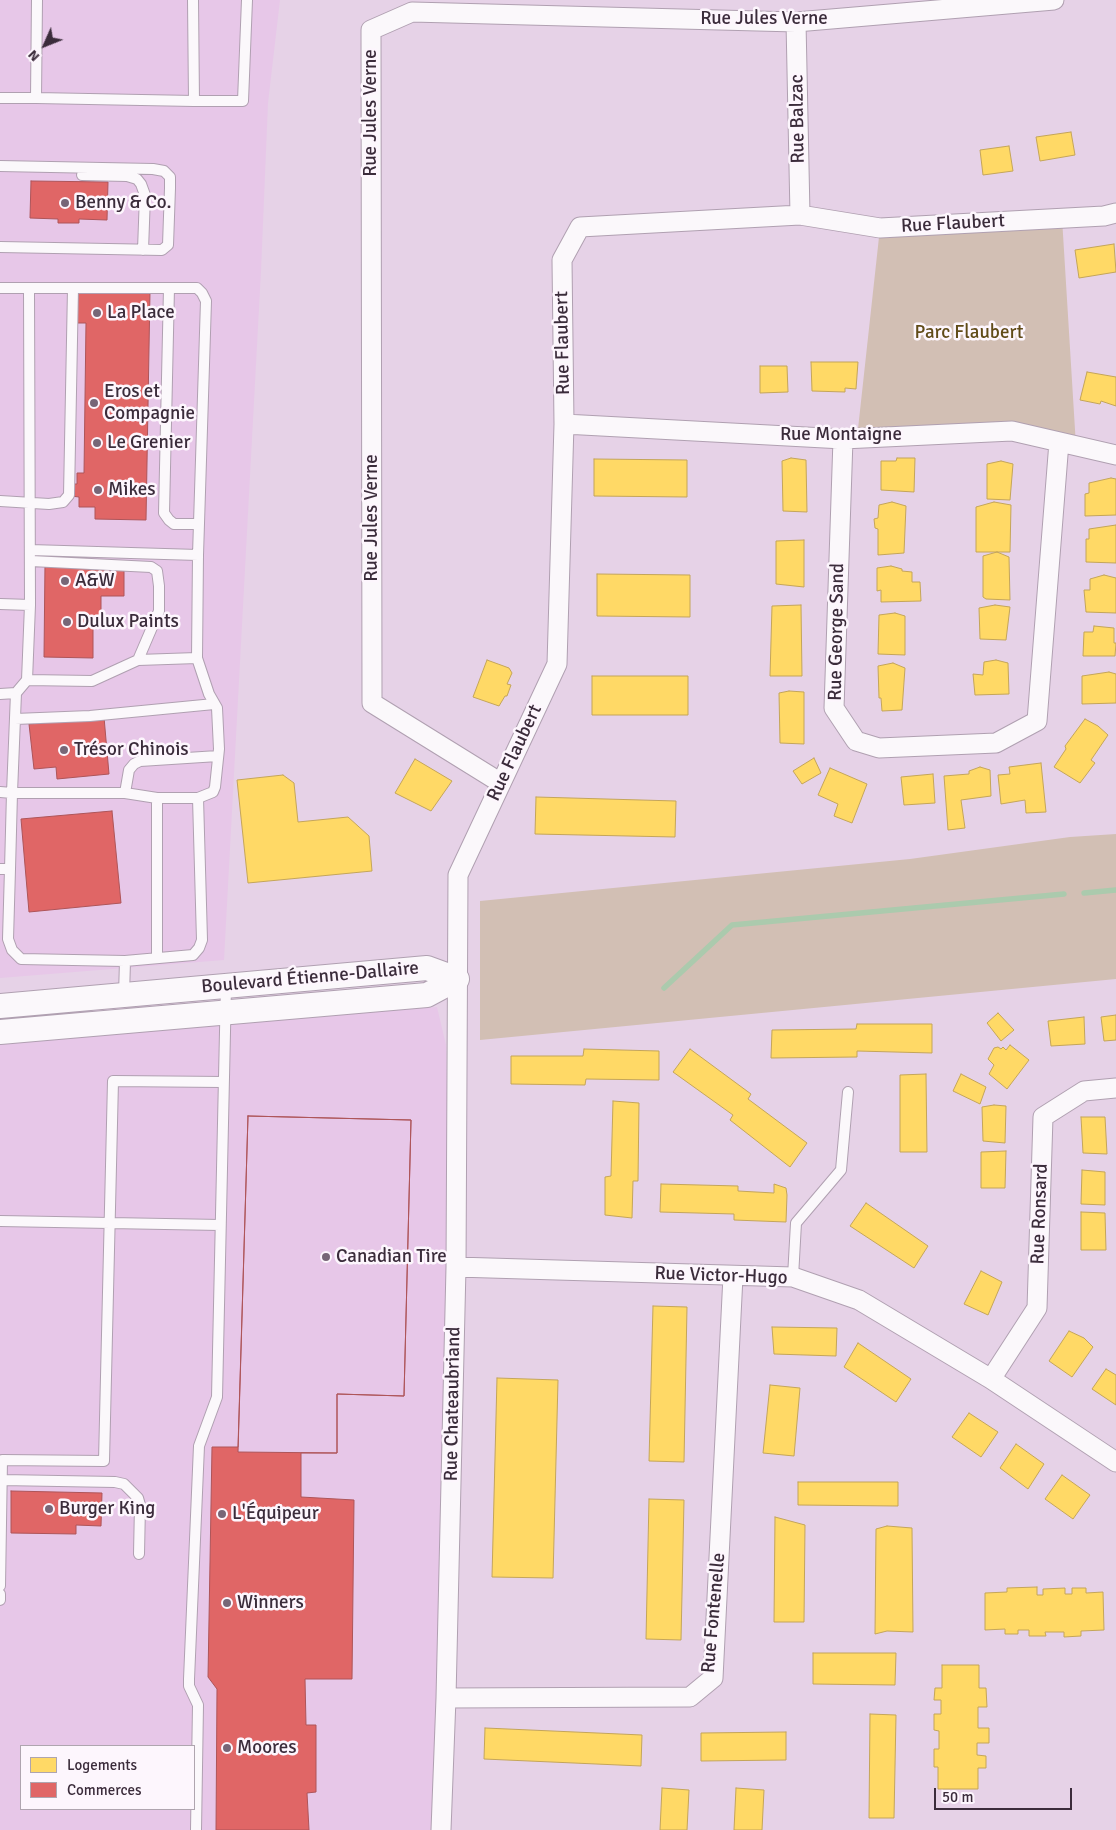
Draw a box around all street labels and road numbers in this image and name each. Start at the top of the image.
street label: Rue Jules Verne [700,8,828,30]
street label: Rue Jules Verne [360,49,382,177]
street label: Rue Balzac [786,74,810,164]
street label: Rue Flaubert [900,210,1006,238]
street label: Rue Flaubert [551,291,575,395]
street label: Rue Montaigne [780,424,902,446]
street label: Rue Jules Verne [361,454,383,582]
street label: Rue George Sand [824,563,850,701]
street label: Rue Flaubert [483,701,547,805]
street label: Boulevard Étienne-Dallaire [200,957,420,999]
street label: Rue Ronsard [1027,1163,1053,1265]
street label: Rue Victor-Hugo [654,1262,788,1290]
street label: Rue Chateaubriand [440,1326,466,1482]
street label: Rue Fontenelle [697,1552,731,1674]

